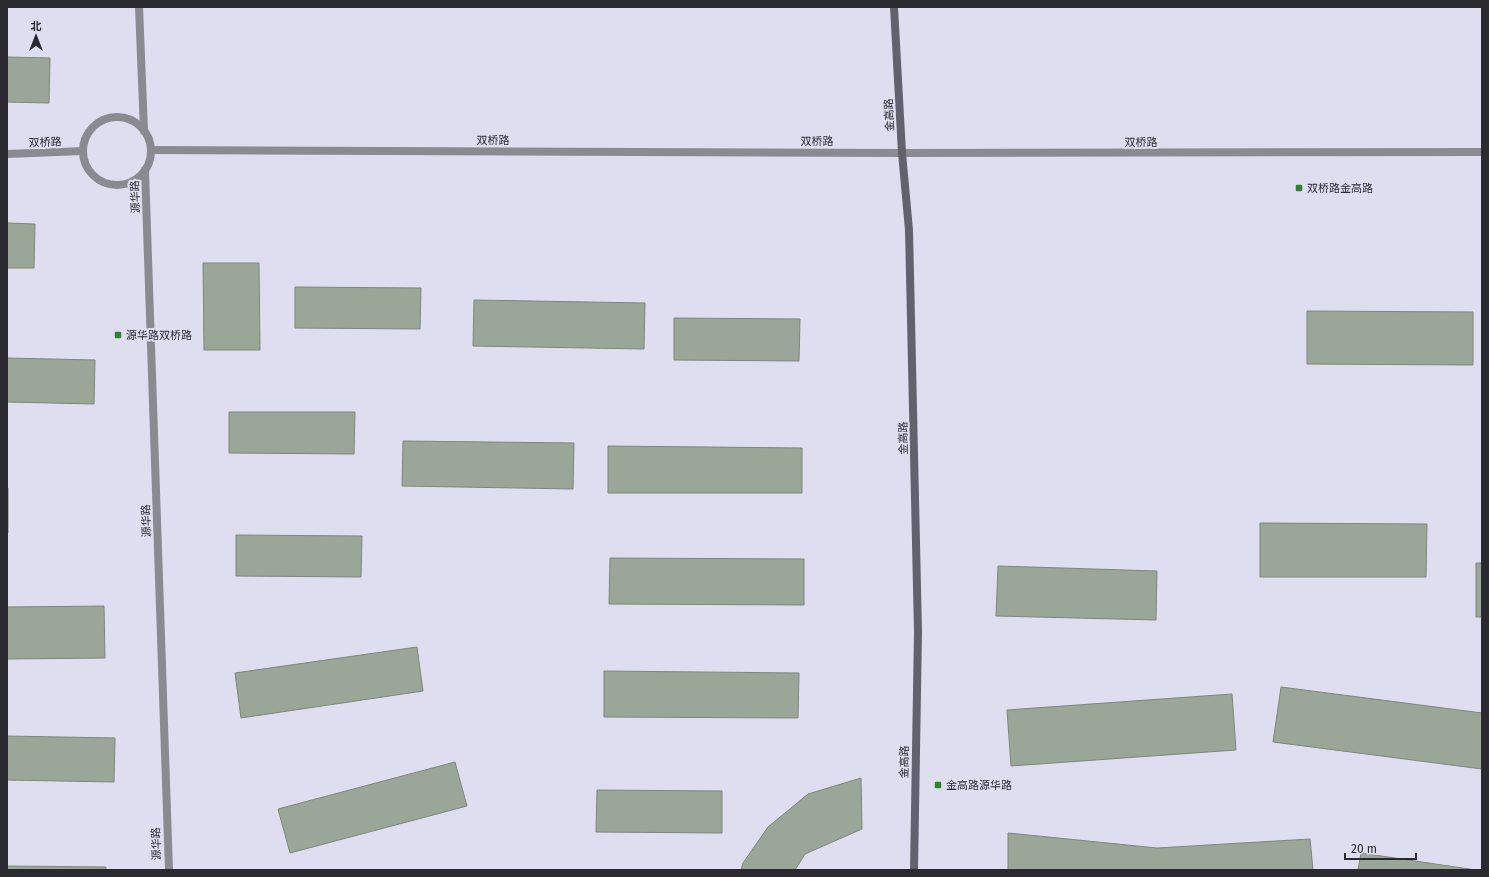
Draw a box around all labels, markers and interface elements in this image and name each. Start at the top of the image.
north arrow [16,16,56,56]
text: 北 [31,20,42,33]
street label: 金高路 [882,98,897,132]
street label: 双桥路 [477,134,510,147]
street label: 双桥路 [28,135,62,150]
street label: 双桥路 [801,135,834,148]
street label: 双桥路 [1125,136,1158,149]
street label: 源华路 [128,180,143,214]
place label: 双桥路金高路 [1307,182,1373,195]
marker: 双桥路金高路 [1294,183,1304,193]
place label: 源华路双桥路 [126,329,192,342]
marker: 源华路双桥路 [113,330,123,340]
street label: 金高路 [897,421,910,455]
street label: 源华路 [139,504,154,538]
street label: 金高路 [898,745,911,779]
place label: 金高路源华路 [946,779,1012,792]
marker: 金高路源华路 [933,780,943,790]
street label: 源华路 [149,827,164,861]
scale bar [1345,835,1416,861]
text: 20 m [1351,842,1377,856]

